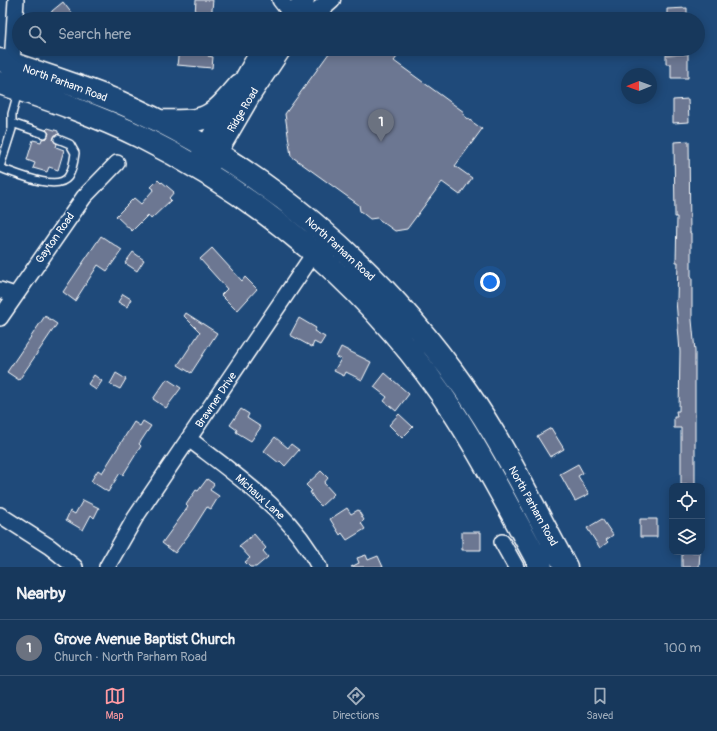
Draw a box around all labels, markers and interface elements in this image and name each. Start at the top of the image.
search box [12,12,705,56]
icon: search [26,23,48,45]
text: Search here [58,25,131,44]
street label: North Parham Road [21,62,109,104]
north arrow [621,68,657,104]
street label: Ridge Road [225,85,261,135]
pin: 1 [368,109,394,142]
street label: Gayton Road [33,210,77,266]
street label: North Parham Road [303,214,377,284]
your location [480,272,500,292]
street label: Brawner Drive [193,369,240,430]
street label: North Parham Road [506,464,560,548]
street label: Michaux Lane [233,472,288,523]
map controls [669,483,705,555]
button: locate [669,483,705,519]
button: layers [669,519,705,555]
text: Nearby [16,583,65,604]
text: Grove Avenue Baptist Church [54,630,235,649]
text: 1 [26,640,32,656]
text: 100 m [664,640,701,656]
text: Church · North Parham Road [54,649,207,665]
tab: Map [104,685,126,722]
tab: Directions [333,685,379,722]
tab: Saved [586,685,613,722]

